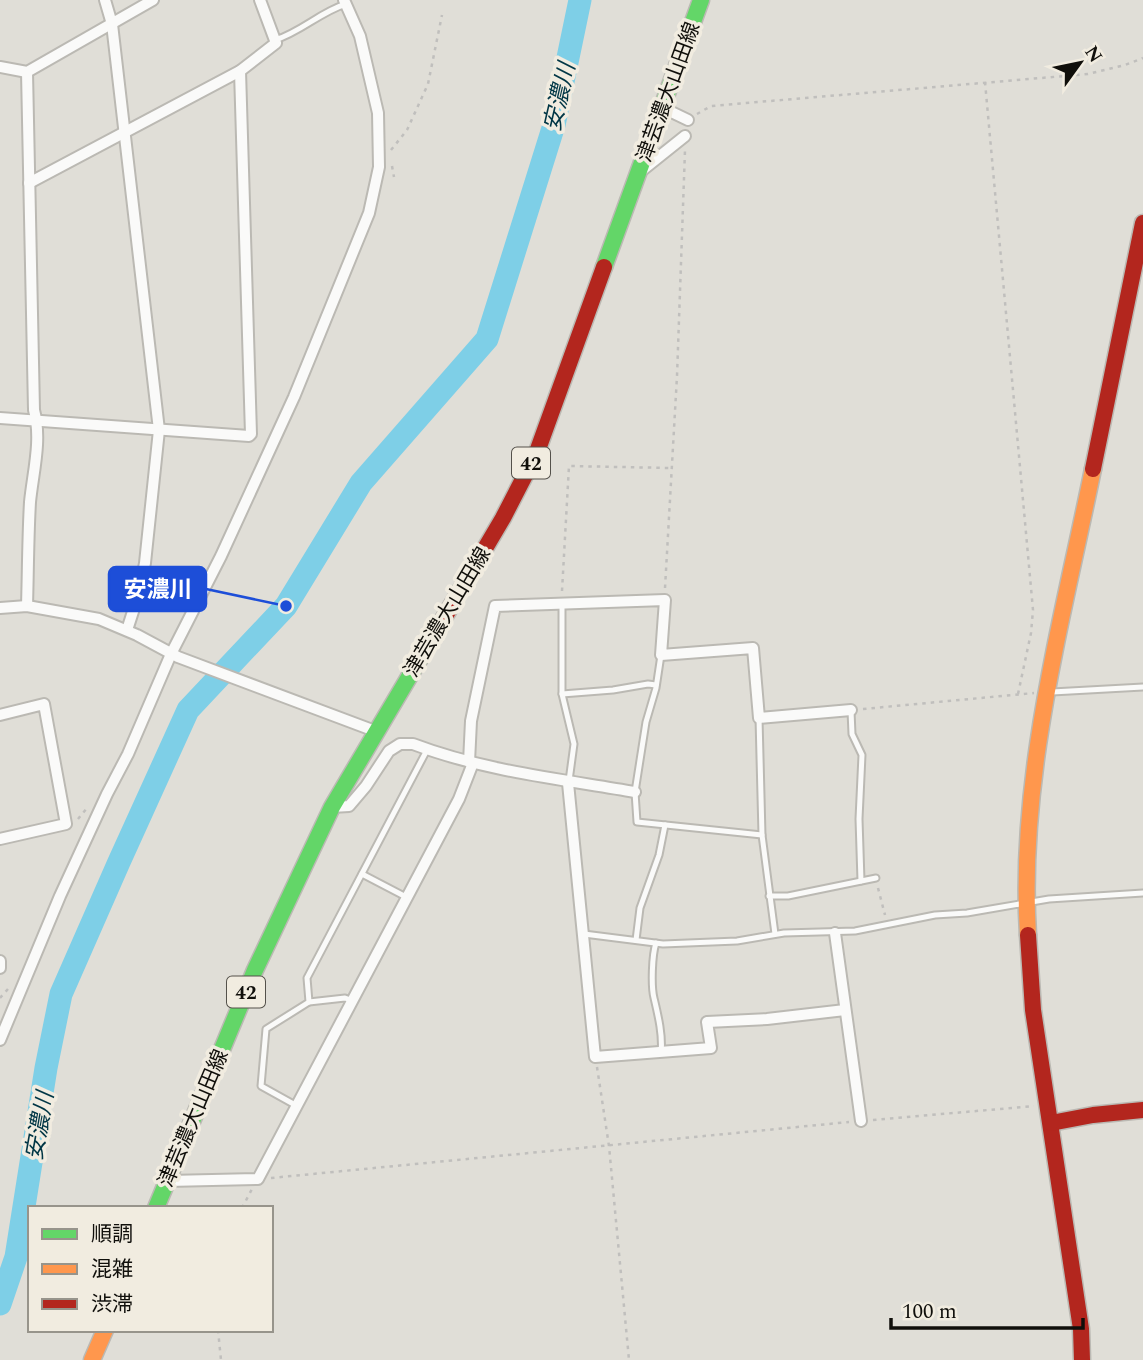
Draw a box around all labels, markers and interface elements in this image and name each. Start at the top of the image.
street label: 津芸濃大山田線 [629,18,709,167]
north arrow [1045,28,1115,98]
text: N [1077,40,1109,69]
water label: 安濃川 [536,57,586,135]
road number: 42 [512,447,550,478]
street label: 津芸濃大山田線 [396,541,499,684]
callout: 安濃川 [109,567,206,611]
text: 安濃川 [124,573,193,608]
road number: 42 [227,976,265,1008]
street label: 津芸濃大山田線 [150,1044,237,1192]
water label: 安濃川 [17,1086,64,1163]
legend [28,1206,273,1332]
text: 順調 [91,1219,133,1251]
text: 混雑 [91,1254,133,1286]
scale bar [891,1286,1084,1330]
text: 渋滞 [91,1289,133,1321]
text: 100 m [902,1296,957,1328]

